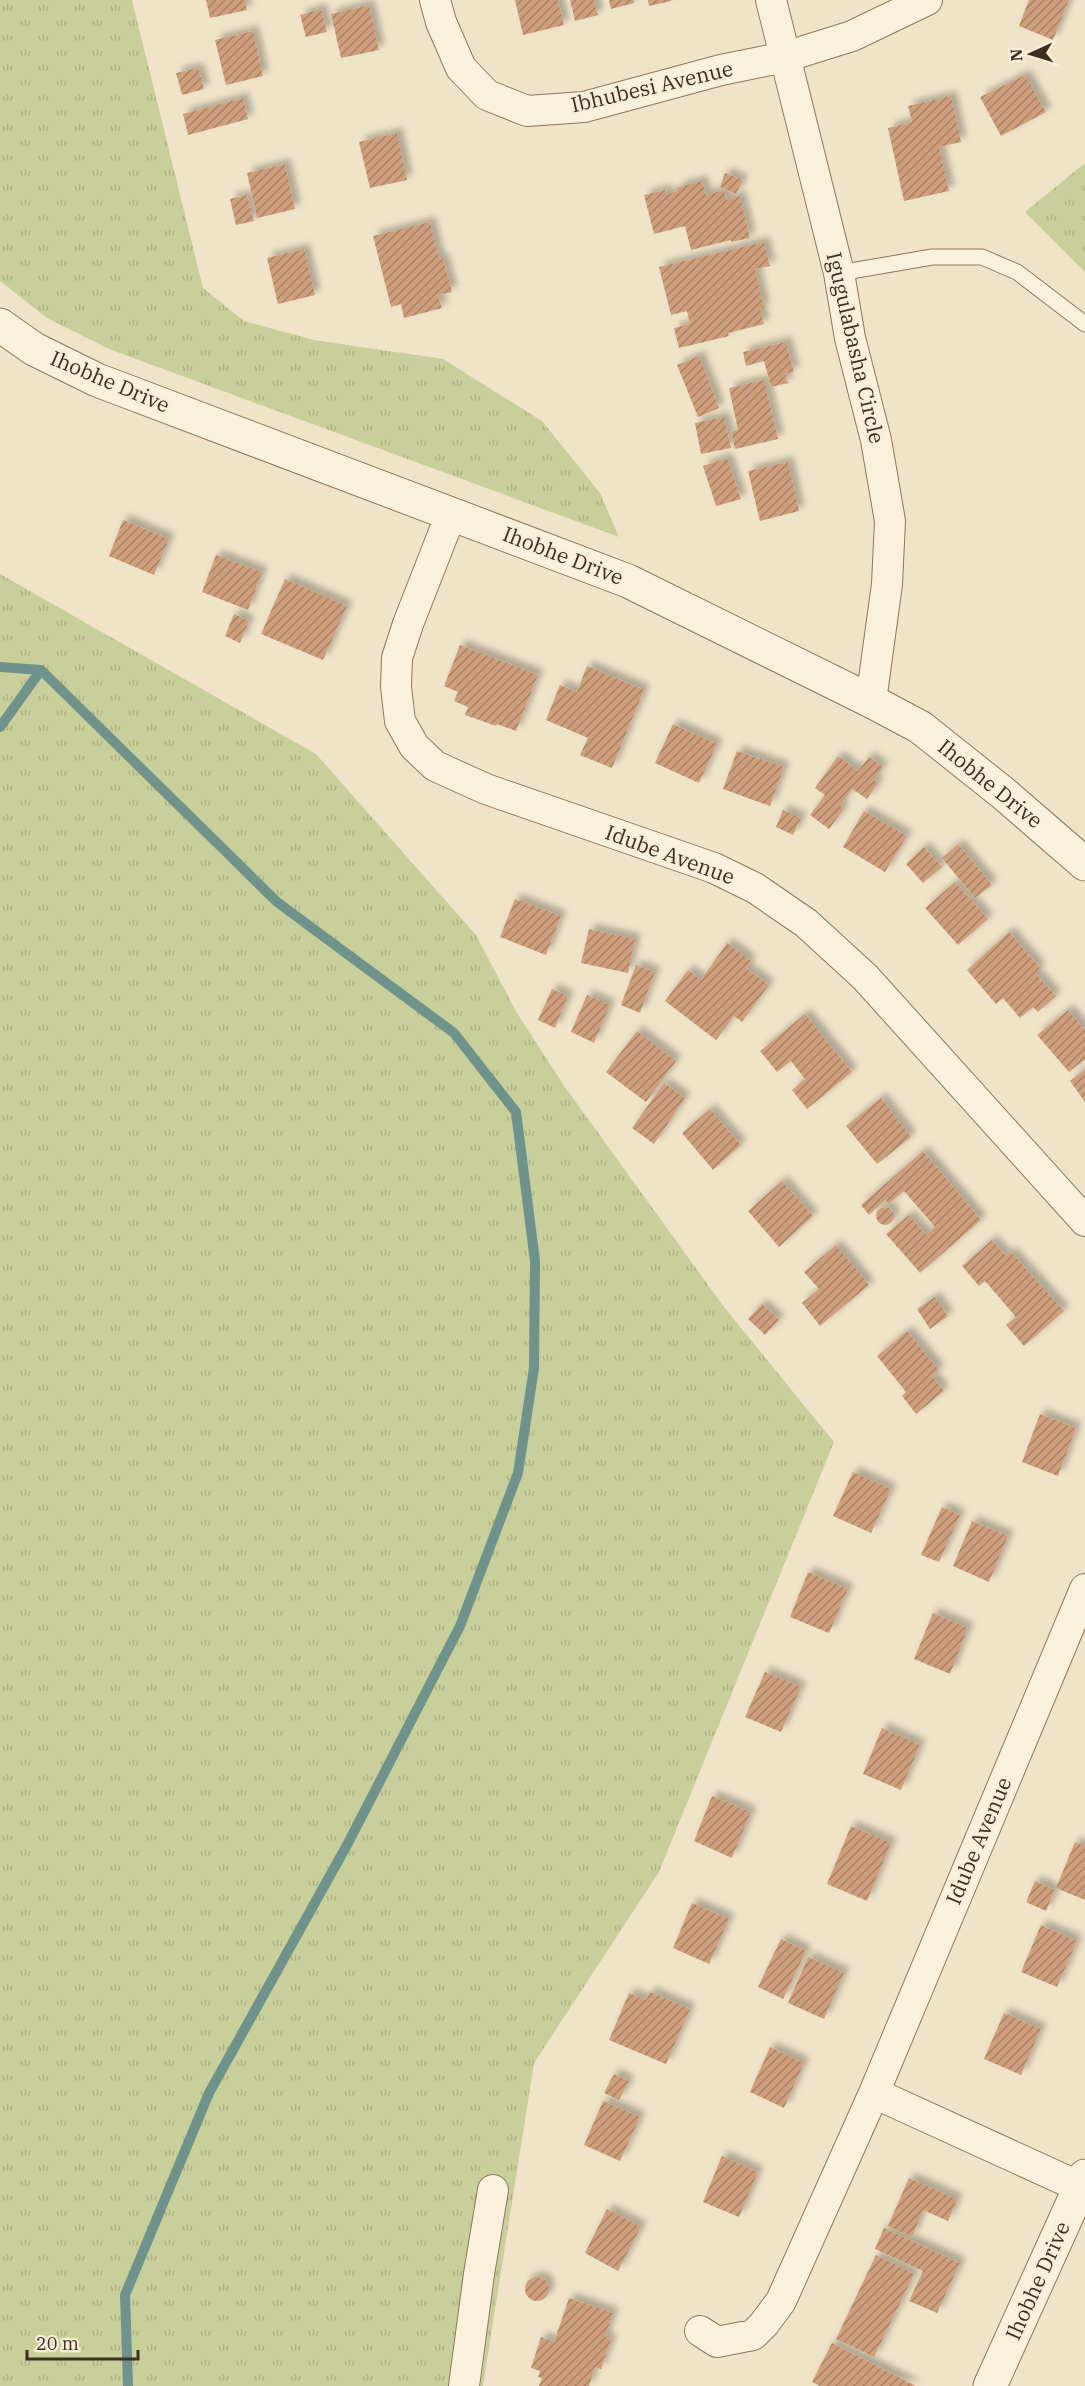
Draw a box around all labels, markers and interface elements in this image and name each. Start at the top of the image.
north arrow [1001,24,1061,84]
text: N [1006,48,1026,62]
street label: Ibhubesi Avenue [568,54,736,118]
street label: Igugulabasha Circle [820,249,892,446]
street label: Ihobhe Drive [46,343,174,419]
street label: Ihobhe Drive [499,519,628,591]
street label: Ihobhe Drive [932,732,1049,834]
street label: Idube Avenue [602,818,739,890]
street label: Idube Avenue [939,1773,1017,1909]
street label: Ihobhe Drive [998,2217,1076,2344]
scale bar [27,2323,138,2361]
text: 20 m [36,2332,79,2355]

